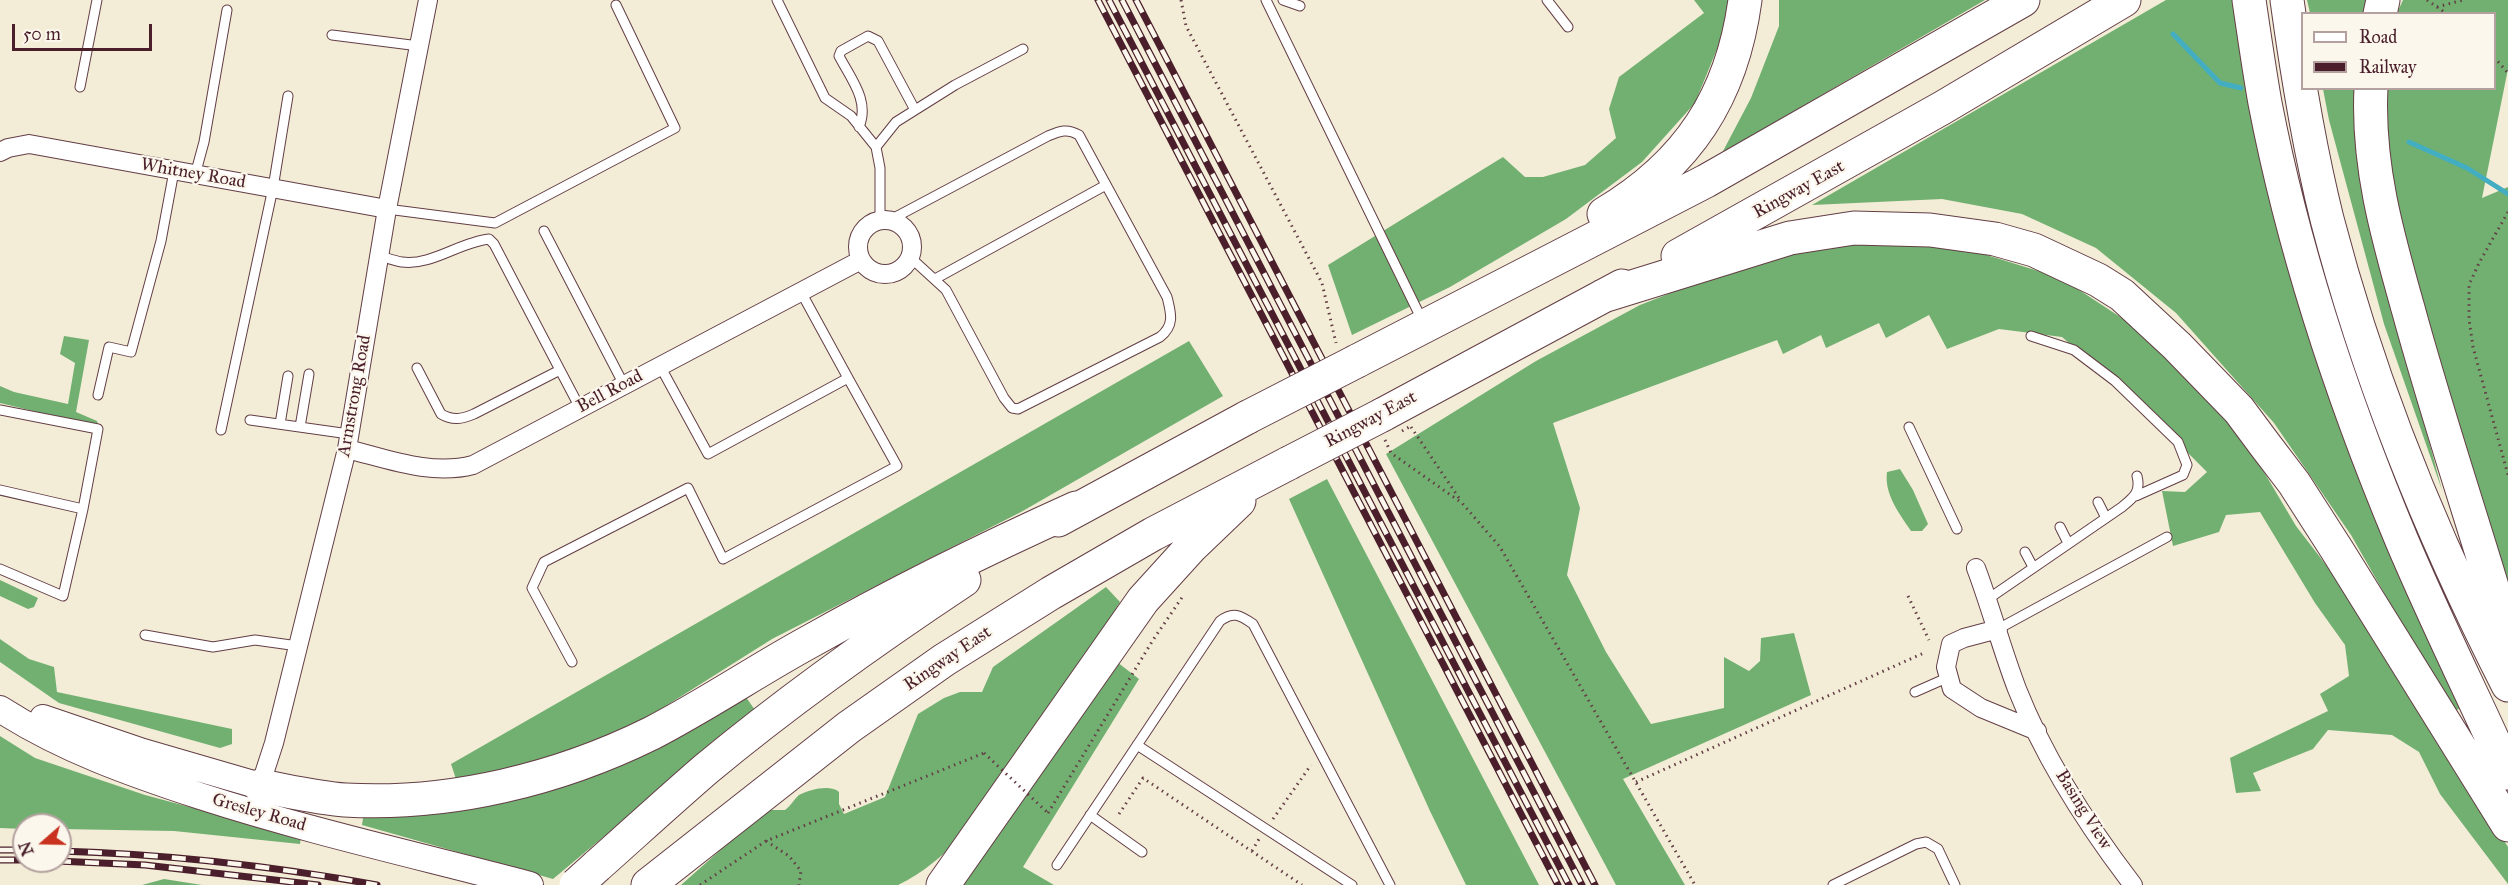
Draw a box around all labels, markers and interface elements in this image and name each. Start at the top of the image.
scale bar [15,12,154,50]
legend [2301,12,2496,90]
text: 50 m [23,23,61,45]
text: Road [2359,26,2397,48]
text: Railway [2359,56,2416,78]
street label: Whitney Road [139,154,247,194]
street label: Ringway East [1750,156,1848,224]
street label: Armstrong Road [334,333,376,459]
street label: Bell Road [573,366,647,418]
street label: Ringway East [1321,387,1421,453]
street label: Ringway East [900,622,996,696]
street label: Basing View [2050,766,2116,854]
street label: Gresley Road [210,789,308,837]
north arrow [12,813,72,873]
text: N [15,839,38,858]

